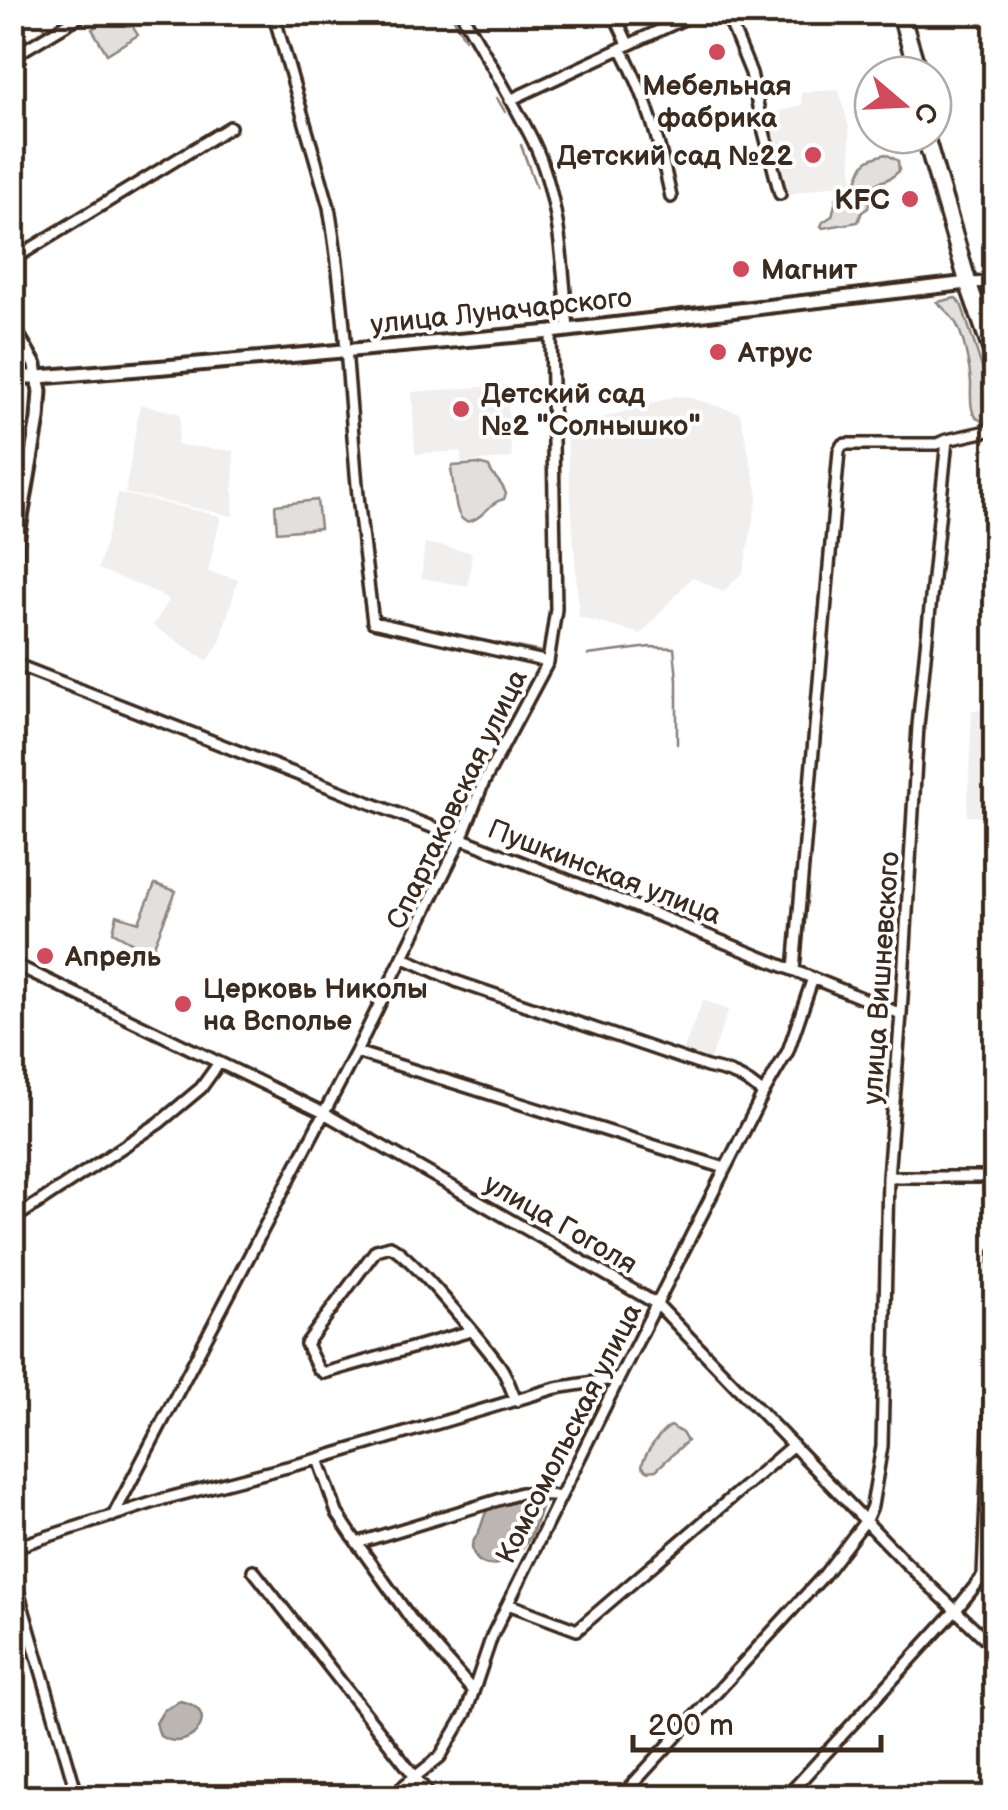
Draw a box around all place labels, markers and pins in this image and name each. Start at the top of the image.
marker: Мебельная фабрика [706,41,728,63]
place label: Мебельная фабрика [642,70,792,135]
place label: Детский сад №22 [557,140,793,173]
marker: Детский сад №22 [802,144,824,166]
place label: KFC [834,184,890,217]
marker: KFC [899,188,921,210]
place label: Магнит [761,254,858,287]
marker: Магнит [730,258,752,280]
place label: Атрус [737,337,813,370]
marker: Атрус [707,341,729,363]
place label: Детский сад №2 "Солнышко" [481,378,701,443]
marker: Детский сад №2 "Солнышко" [450,398,472,420]
place label: Апрель [64,941,162,974]
marker: Апрель [34,945,56,967]
place label: Церковь Николы на Всполье [203,973,428,1038]
marker: Церковь Николы на Всполье [172,993,194,1015]

